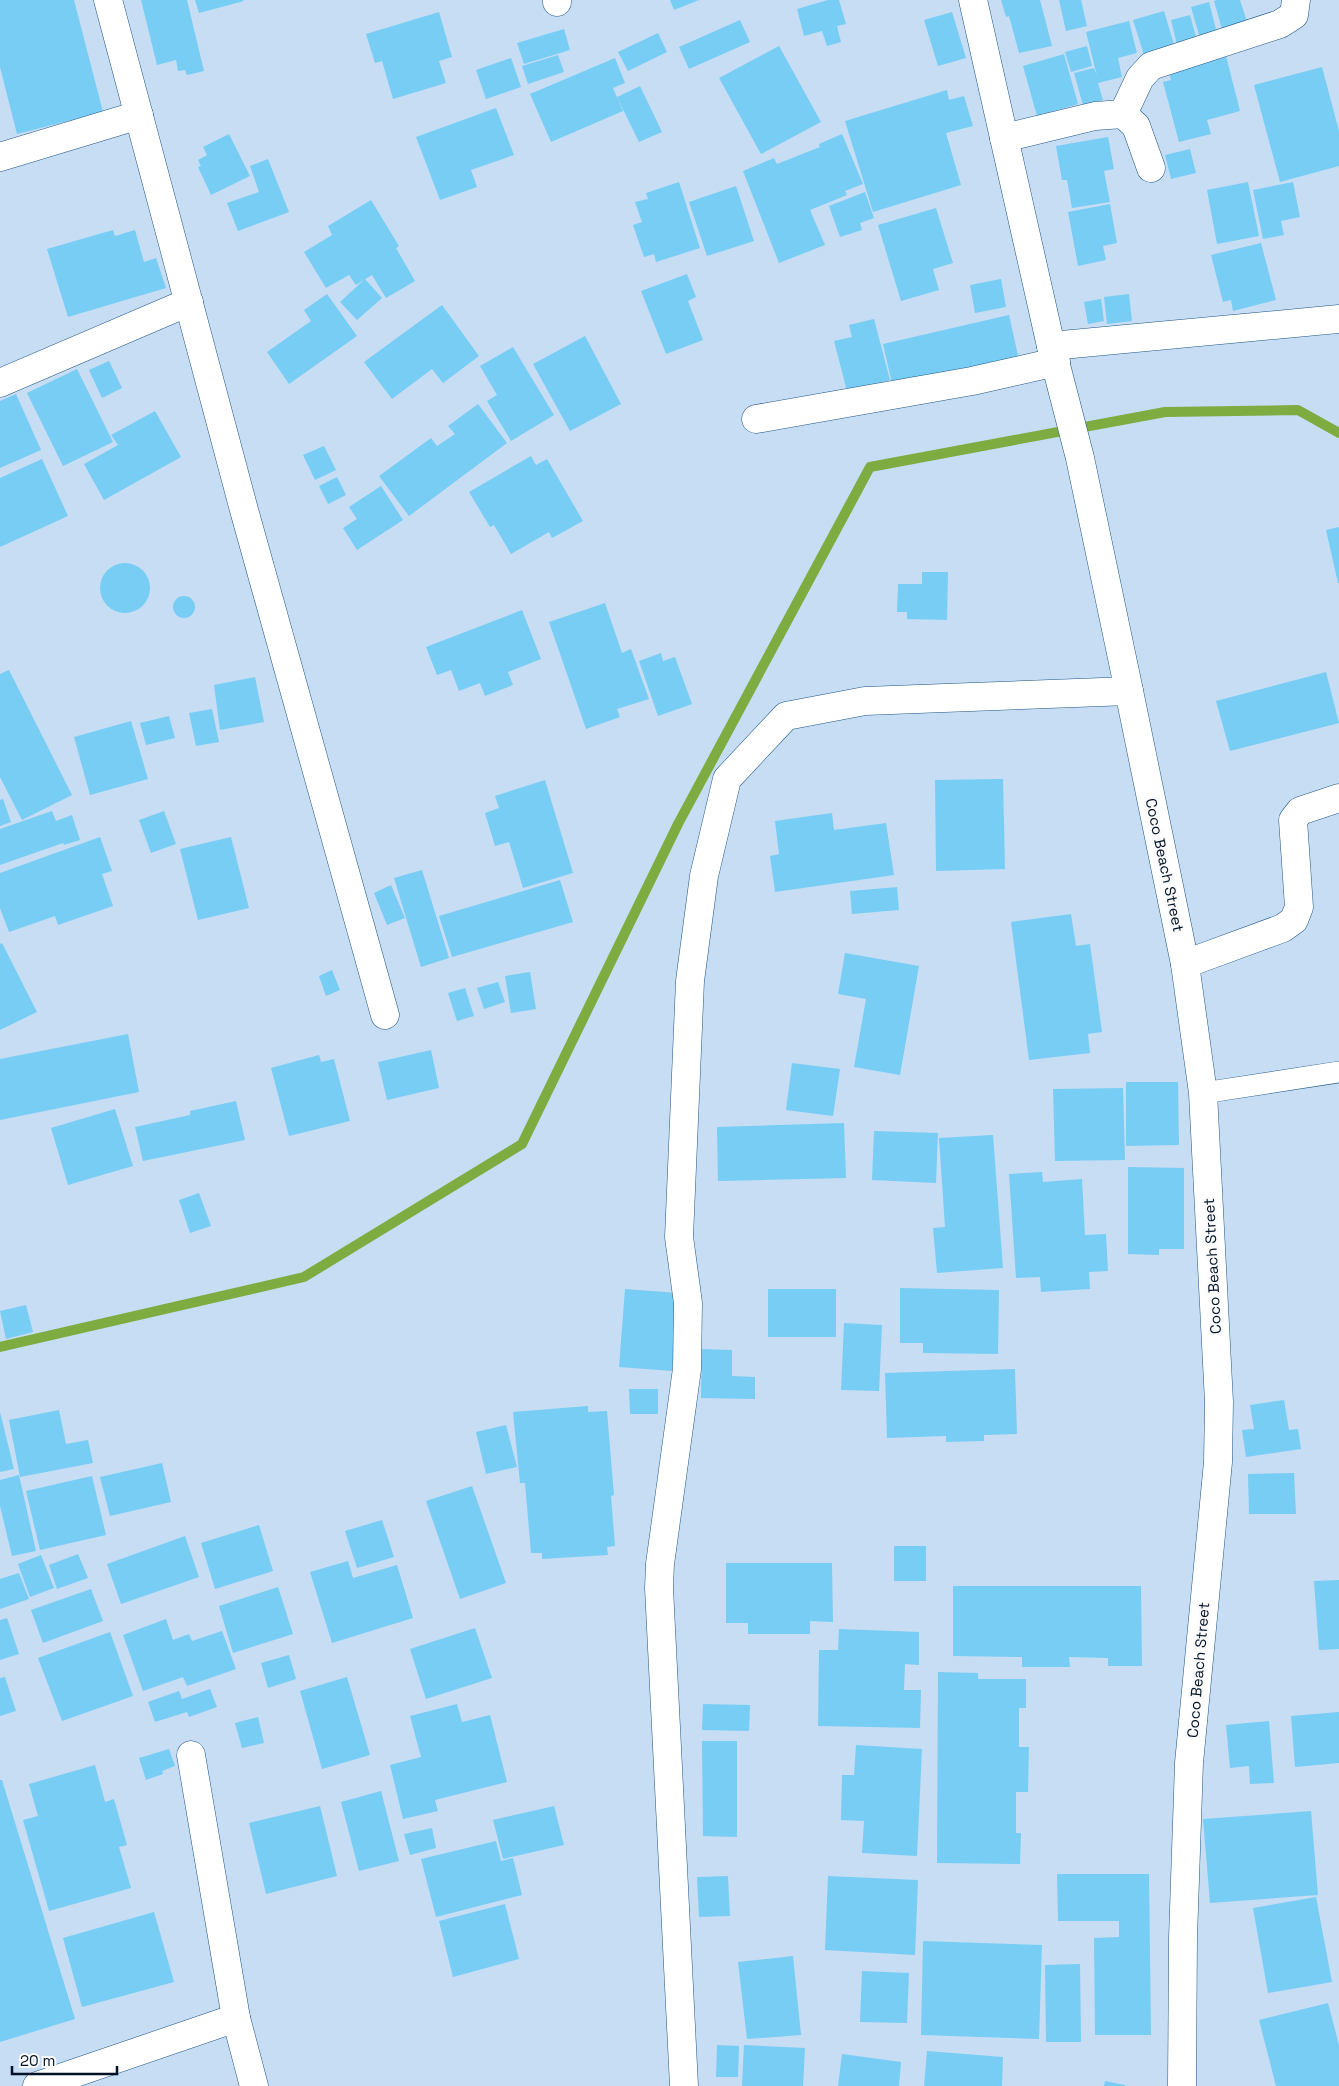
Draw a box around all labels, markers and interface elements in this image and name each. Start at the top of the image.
street label: Coco Beach Street [1142,796,1188,934]
street label: Coco Beach Street [1199,1197,1225,1334]
street label: Coco Beach Street [1183,1601,1213,1739]
scale bar [12,2044,118,2076]
text: 20 m [20,2051,55,2070]

